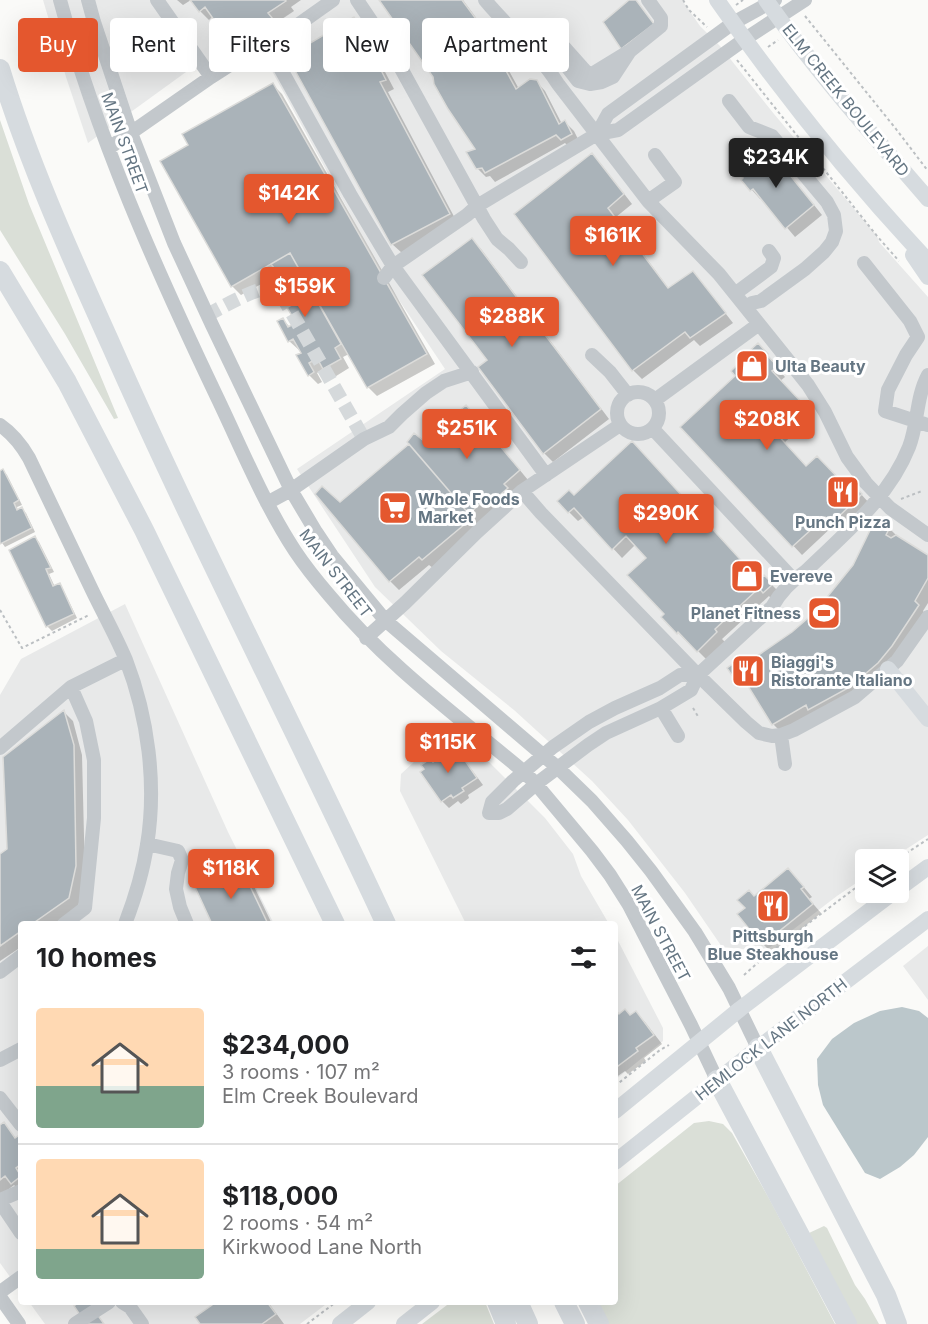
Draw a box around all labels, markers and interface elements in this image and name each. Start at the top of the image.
chip: Buy [18,18,98,72]
chip: Rent [110,18,197,72]
chip: Filters [209,18,311,72]
chip: New [323,18,410,72]
chip: Apartment [422,18,569,72]
street label: ELM CREEK BOULEVARD [778,20,914,180]
street label: MAIN STREET [97,89,153,197]
pin: $234K [734,138,818,189]
text: $234K [743,145,809,169]
pin: $142K [247,174,331,225]
text: $142K [258,181,320,205]
pin: $161K [571,216,655,267]
text: $161K [584,223,642,247]
pin: $159K [263,267,347,318]
text: $159K [274,274,336,298]
pin: $288K [470,297,554,348]
text: $288K [479,304,545,328]
shop icon: Ulta Beauty [734,348,770,384]
place label: Ulta Beauty [775,356,866,376]
pin: $208K [725,400,809,451]
text: $208K [734,407,800,431]
pin: $251K [425,409,509,460]
text: $251K [436,416,498,440]
restaurant icon: Punch Pizza [825,474,861,510]
place label: Whole Foods Market [418,489,520,527]
supermarket icon: Whole Foods Market [377,490,413,526]
pin: $290K [624,494,708,545]
text: $290K [633,501,699,525]
place label: Punch Pizza [795,512,891,532]
street label: MAIN STREET [295,525,377,621]
shop icon: Evereve [729,558,765,594]
place label: Evereve [770,566,833,586]
sports icon: Planet Fitness [806,595,842,631]
place label: Planet Fitness [691,603,801,623]
place label: Biaggi's Ristorante Italiano [771,652,913,690]
restaurant icon: Biaggi's Ristorante Italiano [730,653,766,689]
pin: $115K [406,723,490,774]
text: $115K [419,730,477,754]
pin: $118K [189,849,273,900]
map controls [855,849,909,903]
button: layers [855,849,909,903]
text: $118K [202,856,260,880]
street label: MAIN STREET [627,881,695,985]
restaurant icon: Pittsburgh Blue Steakhouse [755,888,791,924]
place label: Pittsburgh Blue Steakhouse [708,926,838,964]
icon: filters [567,941,600,974]
text: 10 homes [36,942,157,973]
street label: HEMLOCK LANE NORTH [691,974,851,1104]
text: $234,000 [222,1029,349,1060]
icon: home [84,1032,156,1104]
text: 3 rooms · 107 m² [222,1060,380,1084]
text: Elm Creek Boulevard [222,1084,419,1108]
text: $118,000 [222,1180,338,1211]
icon: home [84,1183,156,1255]
text: 2 rooms · 54 m² [222,1211,373,1235]
text: Kirkwood Lane North [222,1235,422,1259]

